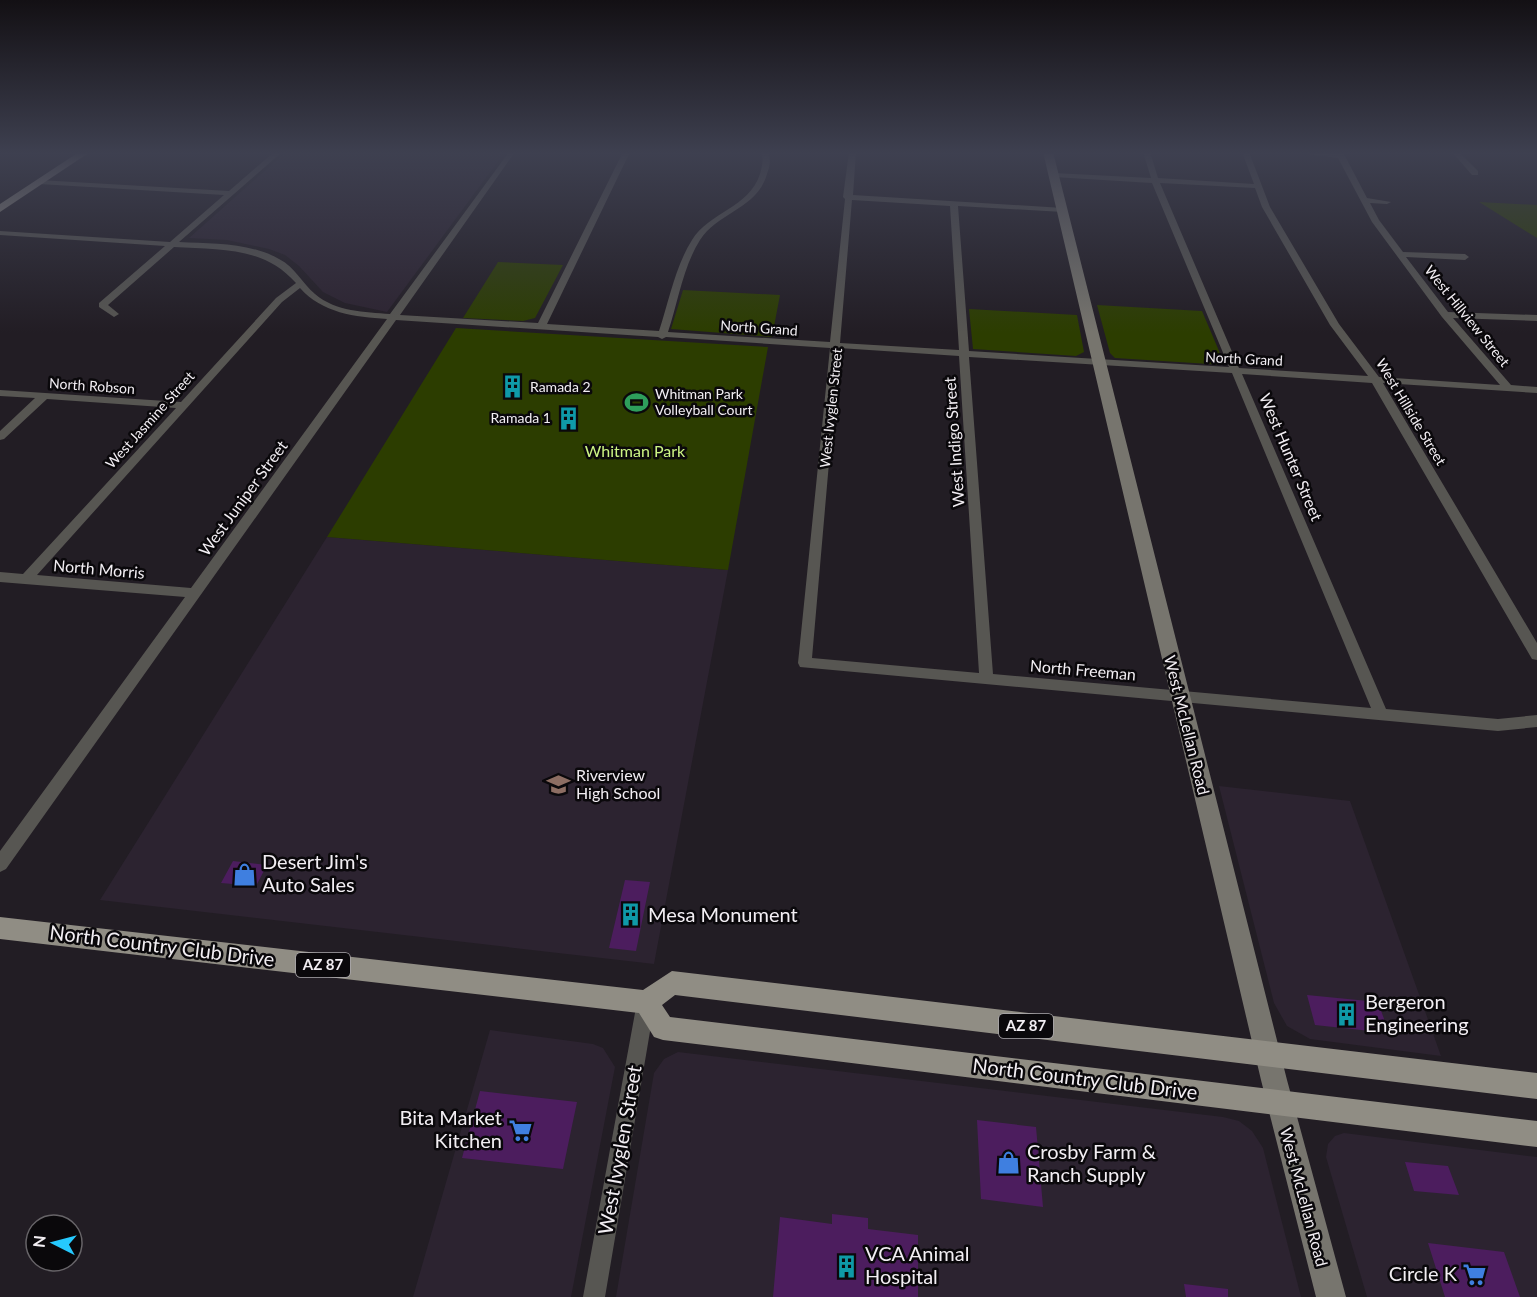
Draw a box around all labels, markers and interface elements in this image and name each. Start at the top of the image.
street label: West Hillview Street [1421,262,1513,370]
street label: North Grand [720,316,798,339]
street label: West Ivyglen Street [816,347,845,469]
street label: North Grand [1205,348,1283,369]
street label: West Hillside Street [1373,355,1450,468]
street label: West Jasmine Street [102,368,198,472]
street label: North Robson [49,374,135,397]
building icon: Ramada 2 [499,374,525,400]
street label: West Indigo Street [939,376,968,508]
place label: Ramada 2 [530,378,591,395]
place label: Whitman Park Volleyball Court [655,385,752,418]
sports icon: Whitman Park Volleyball Court [624,389,650,415]
street label: West Hunter Street [1256,390,1327,524]
building icon: Ramada 1 [556,405,582,431]
place label: Ramada 1 [490,409,551,426]
street label: West Juniper Street [194,436,291,559]
park label: Whitman Park [585,441,686,460]
street label: North Morris [53,555,146,582]
street label: West McLellan Road [1161,653,1214,797]
street label: North Freeman [1029,655,1137,684]
place label: Riverview High School [576,765,660,802]
school or university icon: Riverview High School [545,771,571,797]
place label: Desert Jim's Auto Sales [262,849,368,896]
shop icon: Desert Jim's Auto Sales [231,861,257,887]
building icon: Mesa Monument [617,902,643,928]
place label: Mesa Monument [648,902,798,926]
street label: North Country Club Drive [48,919,276,971]
road number: AZ 87 [296,953,350,977]
place label: Bergeron Engineering [1365,989,1469,1036]
building icon: Bergeron Engineering [1334,1001,1360,1027]
road number: AZ 87 [999,1014,1053,1038]
street label: North Country Club Drive [971,1052,1199,1104]
street label: West Ivyglen Street [592,1063,646,1236]
place label: Bita Market Kitchen [400,1105,502,1152]
supermarket icon: Bita Market Kitchen [507,1117,533,1143]
street label: West McLellan Road [1277,1125,1332,1268]
place label: Crosby Farm & Ranch Supply [1027,1139,1157,1186]
shop icon: Crosby Farm & Ranch Supply [996,1150,1022,1176]
north arrow [24,1213,84,1273]
text: N [28,1234,49,1249]
place label: VCA Animal Hospital [865,1241,969,1288]
building icon: VCA Animal Hospital [834,1253,860,1279]
place label: Circle K [1389,1261,1458,1285]
supermarket icon: Circle K [1462,1261,1488,1287]

